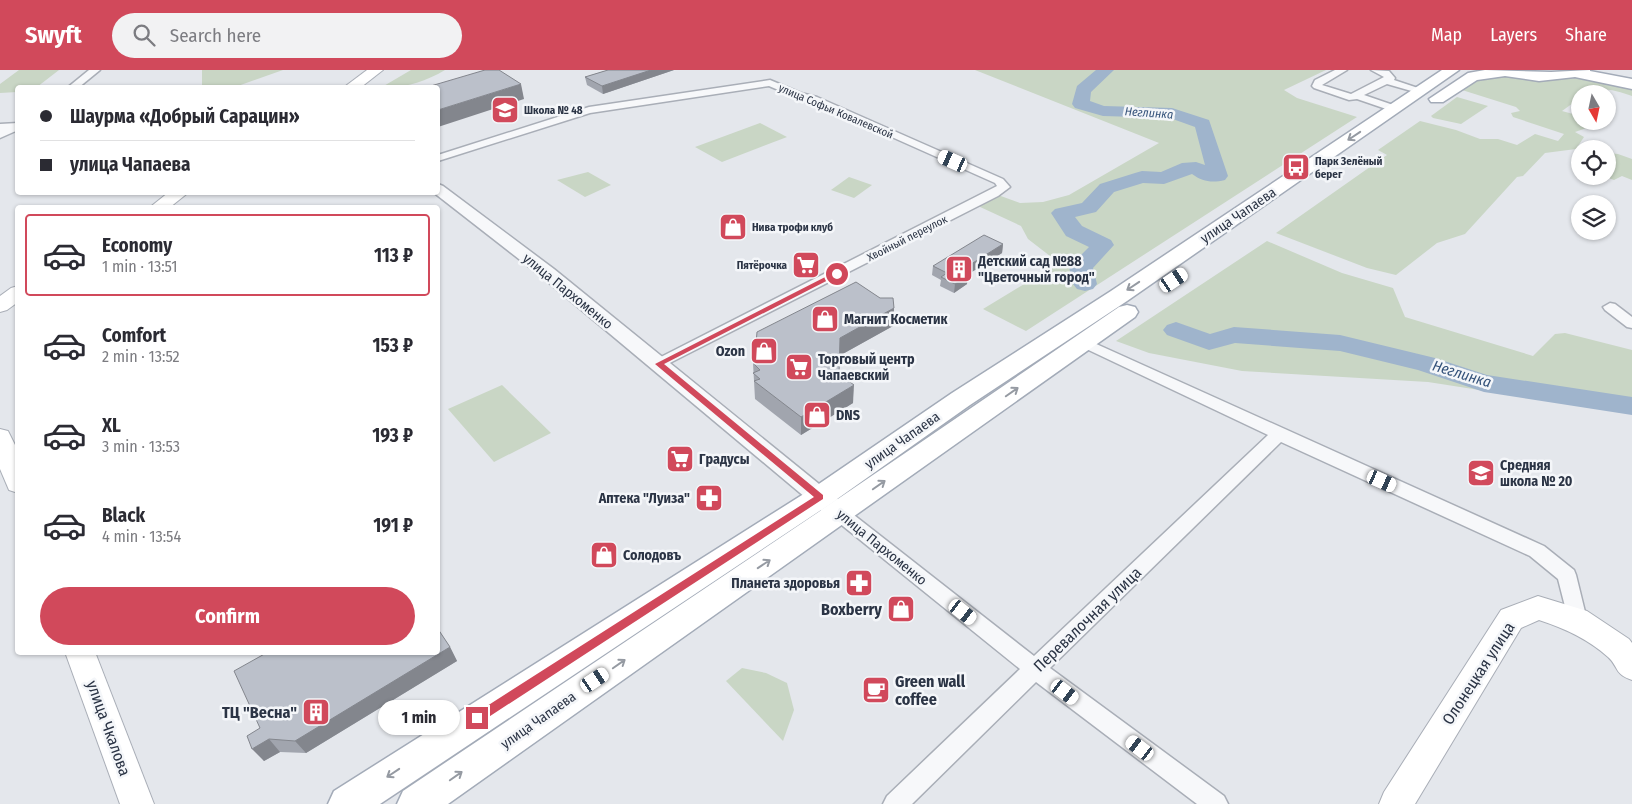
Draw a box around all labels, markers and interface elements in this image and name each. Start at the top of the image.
search box [112,13,462,58]
text: Swyft [25,21,82,49]
icon: search [130,21,158,49]
text: Search here [170,24,261,47]
text: Map [1431,24,1462,46]
text: Layers [1490,24,1537,46]
text: Share [1565,24,1607,46]
street label: улица Софьи Ковалевской [777,81,895,142]
north arrow [1571,85,1616,130]
map controls [1571,85,1616,240]
school or university icon: Школа № 48 [490,95,520,125]
place label: Школа № 48 [524,104,583,117]
water label: Неглинка [1124,104,1174,122]
text: Шаурма «Добрый Сарацин» [70,105,300,128]
one-way arrow [1348,131,1362,141]
button: locate [1571,140,1616,185]
car [936,148,969,174]
bus stop icon: Парк Зелёный берег [1281,152,1311,182]
text: улица Чапаева [70,153,190,176]
place label: Парк Зелёный берег [1315,155,1382,181]
street label: улица Чапаева [1197,184,1280,247]
button: layers [1571,195,1616,240]
shop icon: Нива трофи клуб [718,212,748,242]
street label: Хвойный переулок [865,212,950,264]
place label: Нива трофи клуб [752,221,833,234]
icon: car [42,233,87,278]
text: Economy [102,234,172,257]
text: 113 ₽ [374,244,413,267]
street label: улица Пархоменко [519,250,616,333]
supermarket icon: Пятёрочка [791,250,821,280]
place label: Детский сад №88 "Цветочный город" [977,253,1095,286]
building icon: Детский сад №88 "Цветочный город" [944,254,974,284]
text: 1 min · 13:51 [102,257,177,276]
place label: Пятёрочка [737,259,788,272]
route start [826,263,848,285]
car [1157,265,1190,295]
one-way arrow [1126,281,1140,291]
shop icon: Магнит Косметик [810,304,840,334]
place label: Магнит Косметик [844,311,949,328]
icon: car [42,323,87,368]
text: Comfort [102,324,166,347]
text: 153 ₽ [373,334,413,357]
shop icon: Ozon [749,336,779,366]
place label: Ozon [716,343,745,360]
text: 2 min · 13:52 [102,347,180,366]
place label: Торговый центр Чапаевский [818,351,915,384]
supermarket icon: Торговый центр Чапаевский [784,352,814,382]
water label: Неглинка [1430,357,1494,392]
one-way arrow [1005,387,1019,397]
shop icon: DNS [802,400,832,430]
place label: DNS [836,407,860,424]
street label: улица Чапаева [861,408,943,473]
icon: car [42,413,87,458]
text: XL [102,414,121,437]
text: 193 ₽ [372,424,413,447]
text: 3 min · 13:53 [102,437,180,456]
supermarket icon: Градусы [665,444,695,474]
place label: Градусы [699,451,750,468]
place label: Средняя школа № 20 [1500,457,1573,490]
school or university icon: Средняя школа № 20 [1466,458,1496,488]
car [1365,468,1398,494]
one-way arrow [872,480,886,490]
pharmacy icon: Аптека "Луиза" [694,483,724,513]
place label: Аптека "Луиза" [598,490,690,507]
icon: car [42,503,87,548]
text: Black [102,504,145,527]
street label: улица Пархоменко [833,506,930,589]
text: 191 ₽ [373,514,413,537]
text: 4 min · 13:54 [102,527,181,546]
shop icon: Солодовъ [589,540,619,570]
place label: Солодовъ [623,547,681,564]
one-way arrow [757,559,771,569]
street label: Перевалочная улица [1030,563,1145,676]
pharmacy icon: Планета здоровья [844,568,874,598]
place label: Планета здоровья [731,575,840,592]
button: Confirm [40,587,415,645]
shop icon: Boxberry [886,594,916,624]
car [946,597,979,627]
place label: Boxberry [821,600,882,619]
street label: Олонецкая улица [1438,618,1519,728]
one-way arrow [611,659,625,669]
car [578,665,611,695]
place label: Green wall coffee [895,672,966,709]
cafe icon: Green wall coffee [861,675,891,705]
car [1048,677,1081,707]
street label: улица Чкалова [82,678,135,779]
street label: улица Чапаева [497,688,579,753]
building icon: ТЦ "Весна" [301,697,331,727]
callout: 1 min [377,700,460,736]
place label: ТЦ "Весна" [222,703,297,722]
route end [466,707,488,729]
text: 1 min [402,708,436,727]
car [1123,733,1156,763]
one-way arrow [387,768,401,778]
one-way arrow [449,771,463,781]

